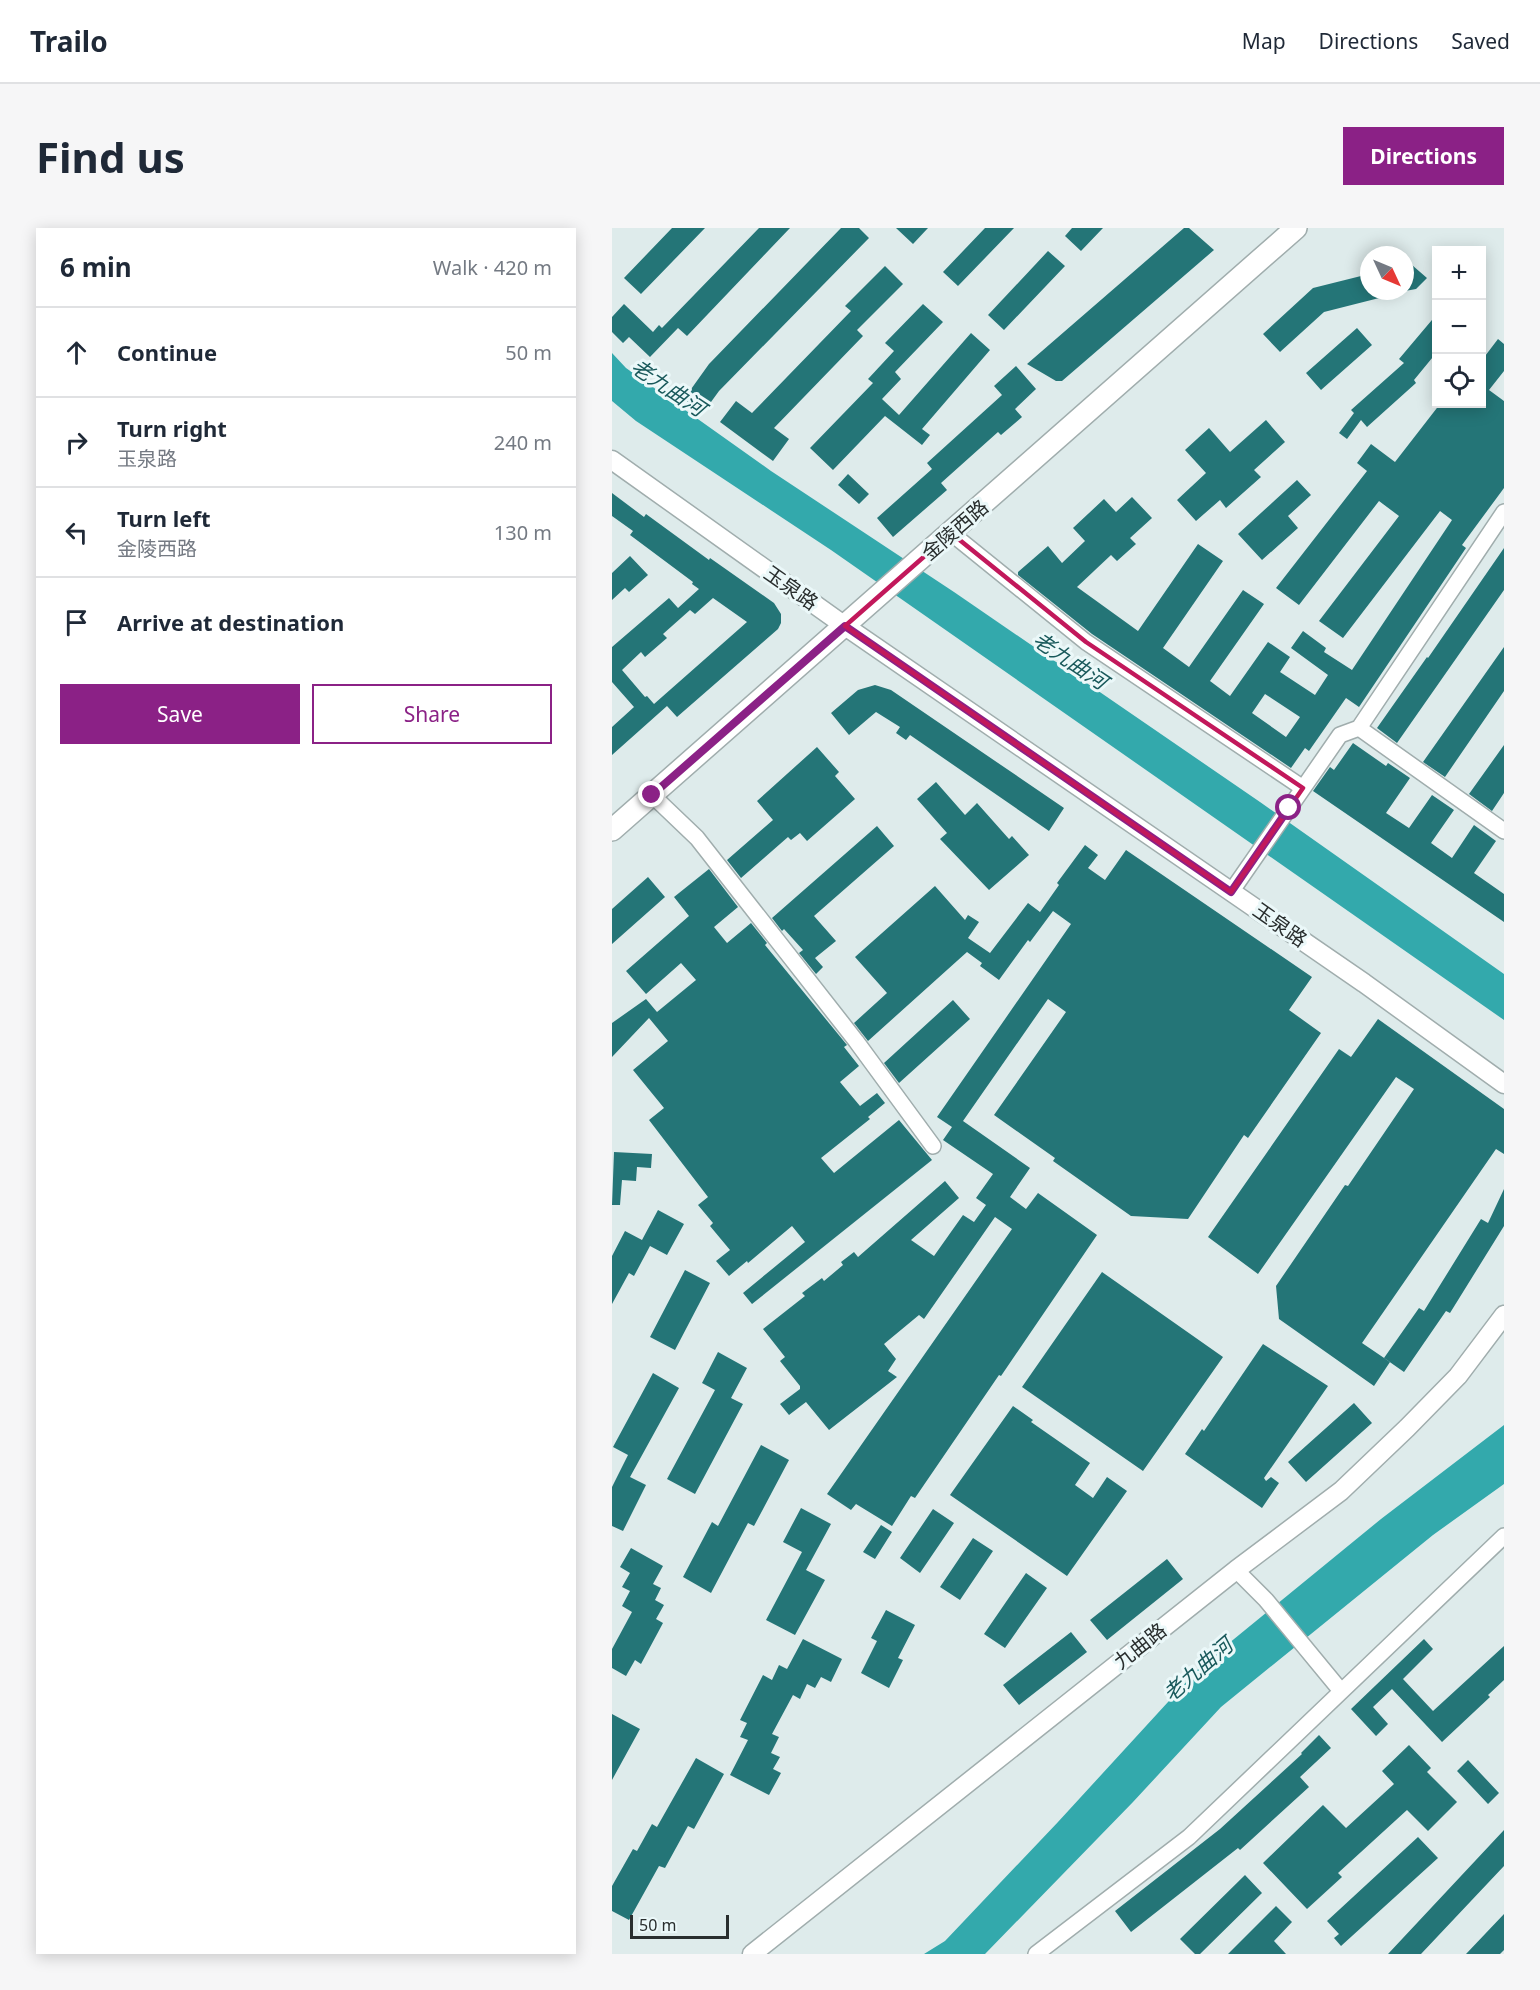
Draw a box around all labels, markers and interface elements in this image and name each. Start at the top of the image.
text: Trailo [30,22,108,60]
text: Map [1242,27,1286,55]
text: Directions [1319,27,1418,55]
text: Saved [1451,27,1510,55]
button: Directions [1343,127,1504,185]
text: Find us [36,128,185,185]
north arrow [1360,246,1414,300]
map controls [1432,246,1486,408]
button: + [1432,246,1486,300]
text: 6 min [60,249,132,285]
text: Walk · 420 m [433,254,552,281]
button: − [1432,300,1486,354]
icon: ahead [60,336,93,369]
text: Continue [117,337,217,367]
text: 50 m [505,339,552,366]
water label: 老九曲河 [626,352,715,425]
button: locate [1432,354,1486,408]
text: Turn right [117,413,227,443]
icon: right [60,426,93,459]
text: 240 m [494,429,552,456]
text: 玉泉路 [117,445,177,472]
street label: 金陵西路 [916,493,994,566]
text: Turn left [117,503,211,533]
icon: left [60,516,93,549]
text: 130 m [494,519,552,546]
text: 金陵西路 [117,535,197,562]
street label: 玉泉路 [759,559,824,616]
icon: arrive [60,606,93,639]
text: Arrive at destination [117,607,344,637]
water label: 老九曲河 [1028,625,1117,698]
button: Save [60,684,300,744]
button: Share [312,684,552,744]
route end [638,781,664,807]
route start [1275,794,1301,820]
street label: 玉泉路 [1248,896,1313,953]
street label: 九曲路 [1108,1616,1172,1675]
water label: 老九曲河 [1156,1629,1241,1707]
scale bar [630,1912,729,1940]
text: 50 m [639,1914,676,1936]

